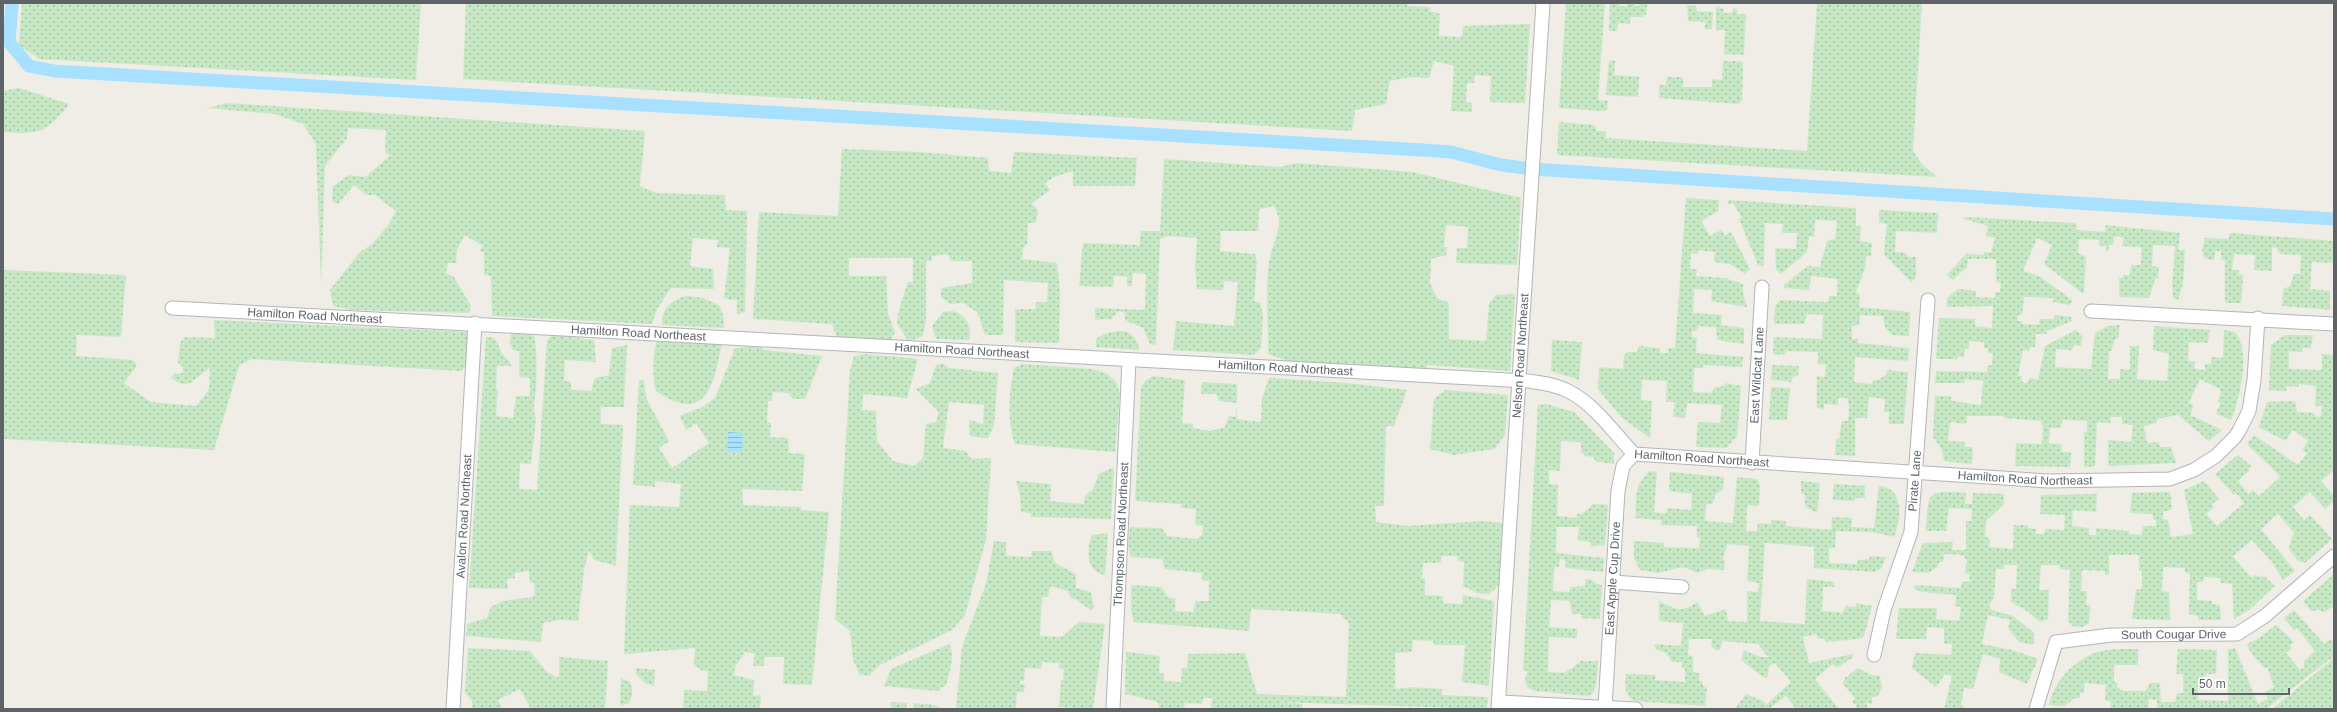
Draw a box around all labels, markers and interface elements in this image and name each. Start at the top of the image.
street label: Nelson Road Northeast [1510,292,1532,419]
street label: Hamilton Road Northeast [247,305,383,326]
street label: Hamilton Road Northeast [571,322,707,344]
street label: East Wildcat Lane [1747,326,1767,424]
street label: Hamilton Road Northeast [894,340,1030,361]
street label: Hamilton Road Northeast [1218,357,1354,379]
street label: Hamilton Road Northeast [1634,447,1770,470]
street label: Pirate Lane [1906,449,1924,512]
street label: Avalon Road Northeast [453,453,475,579]
street label: Thompson Road Northeast [1111,461,1131,607]
street label: Hamilton Road Northeast [1957,468,2093,488]
street label: East Apple Cup Drive [1602,520,1623,636]
street label: South Cougar Drive [2121,627,2227,642]
scale bar [2193,670,2289,696]
text: 50 m [2199,677,2226,691]

